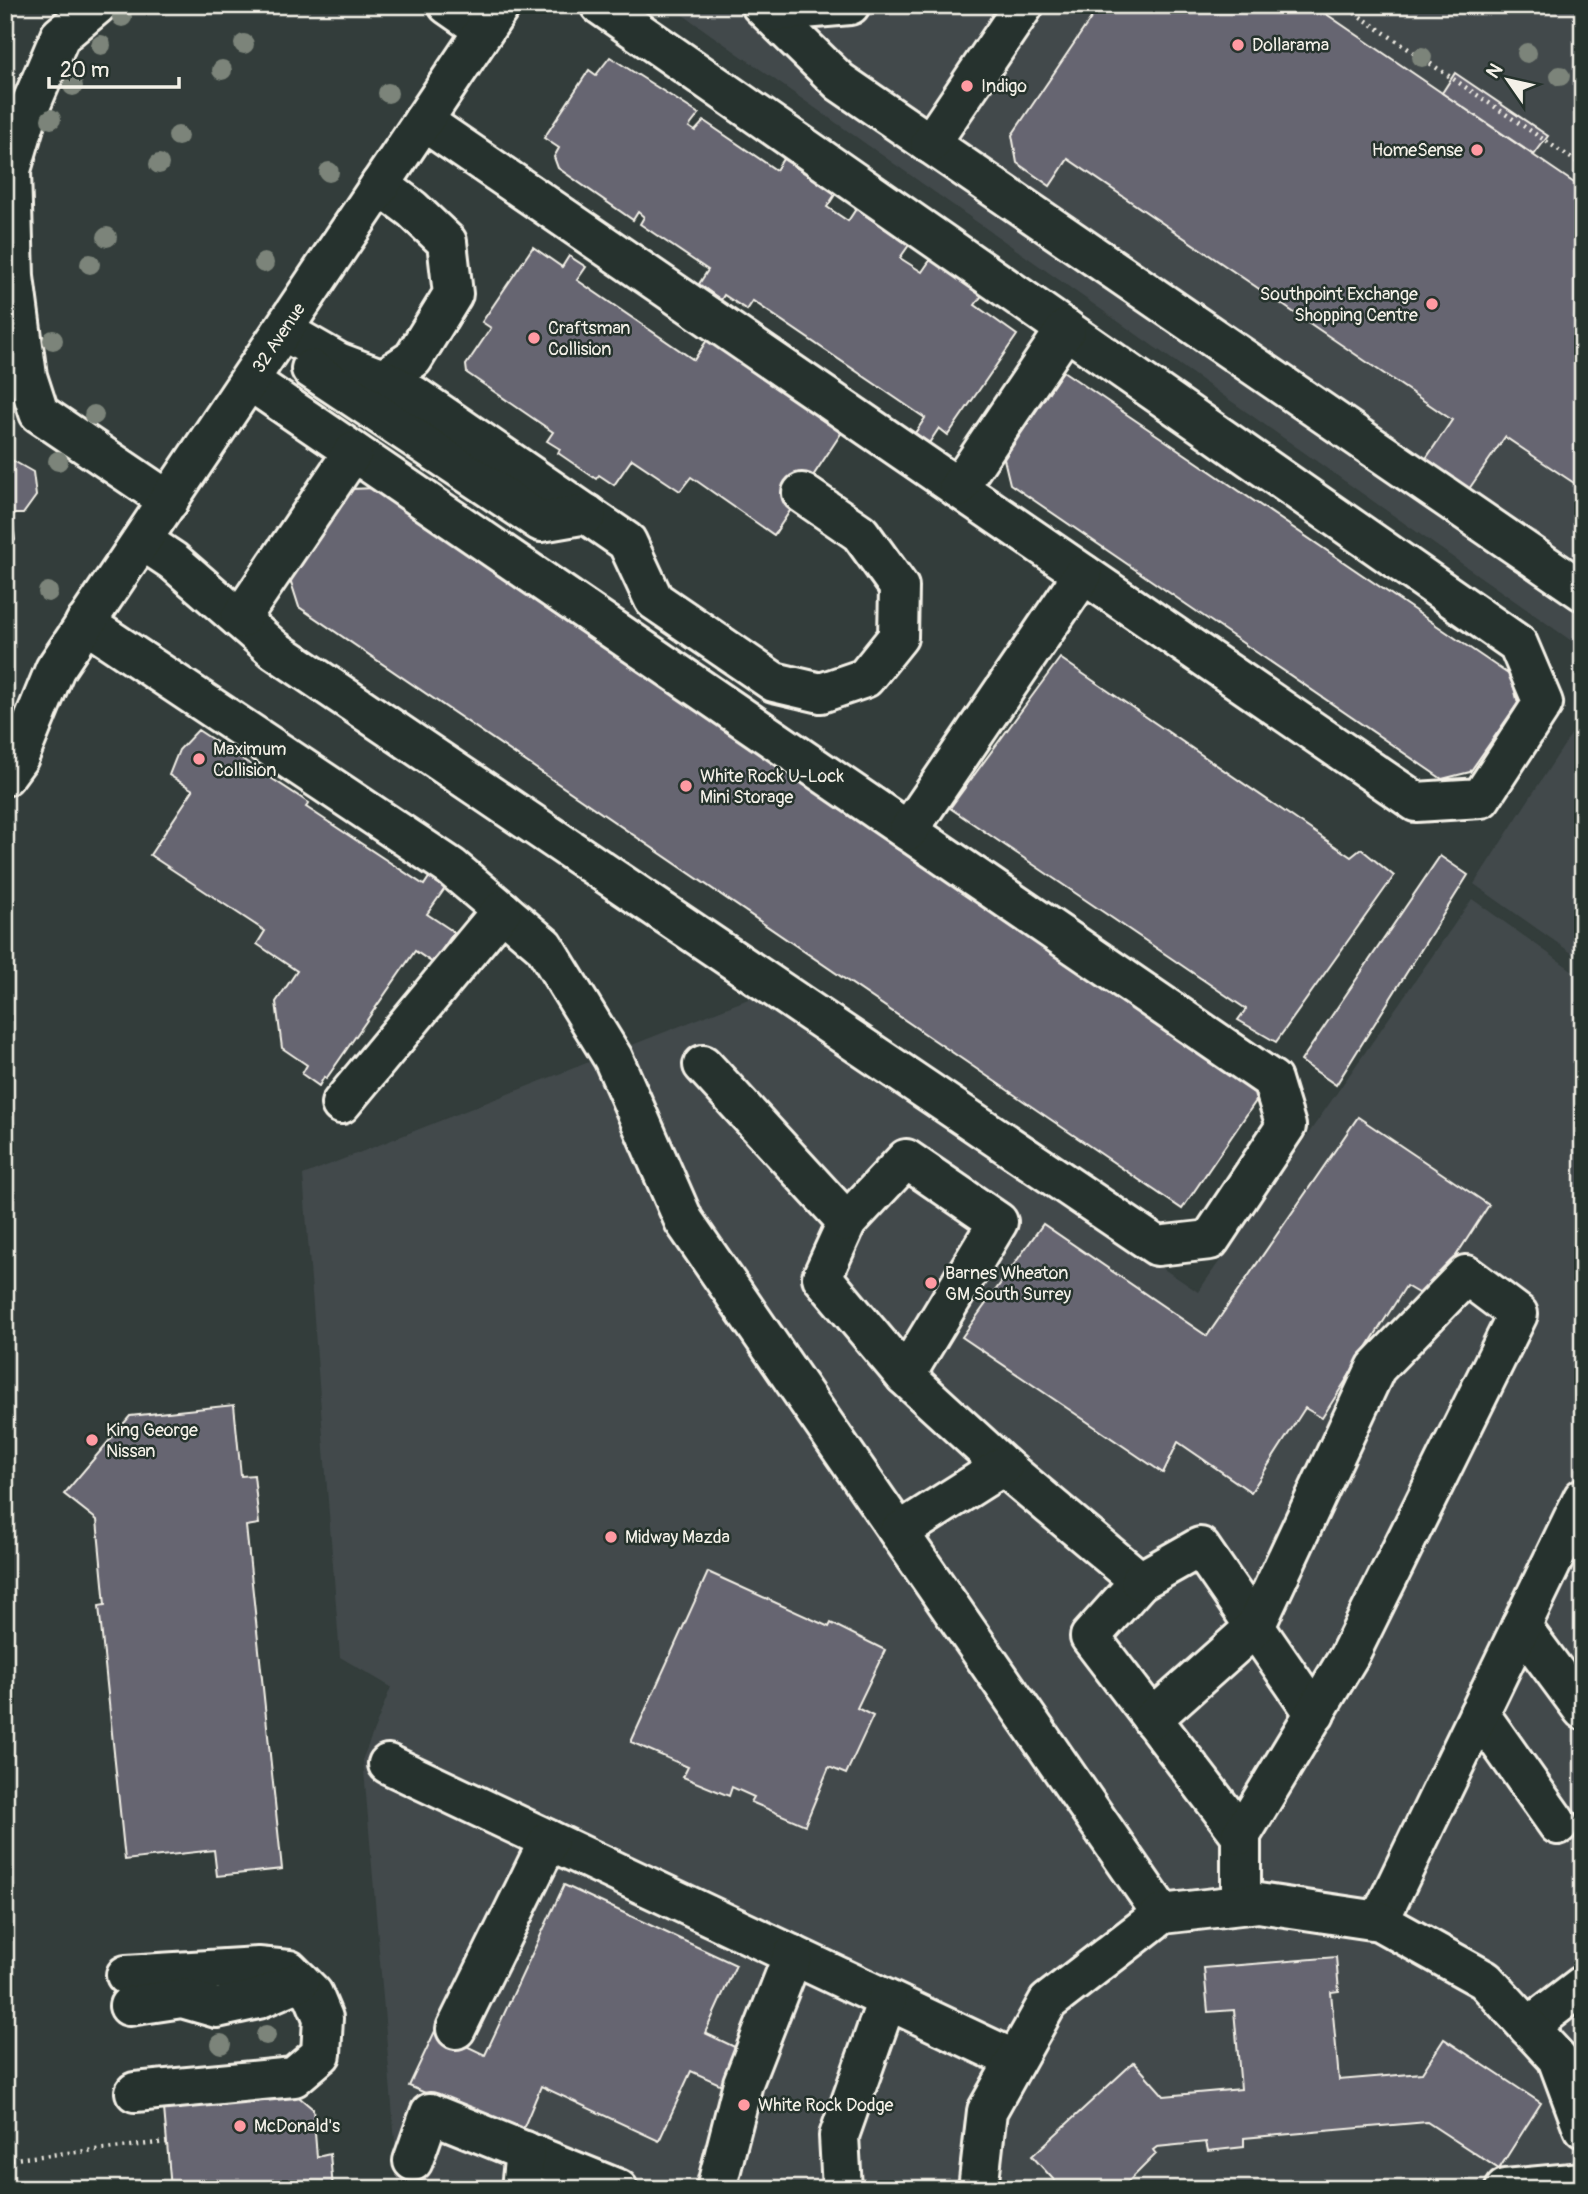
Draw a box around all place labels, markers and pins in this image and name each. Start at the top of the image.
place label: Dollarama [1252,34,1329,57]
marker: Dollarama [1230,37,1246,53]
place label: Indigo [981,75,1027,98]
marker: Indigo [959,78,975,94]
place label: HomeSense [1372,139,1463,162]
marker: HomeSense [1469,142,1485,158]
place label: Southpoint Exchange Shopping Centre [1260,283,1418,327]
marker: Southpoint Exchange Shopping Centre [1424,296,1440,312]
place label: Craftsman Collision [548,317,631,361]
marker: Craftsman Collision [526,330,542,346]
place label: Maximum Collision [213,738,287,782]
marker: Maximum Collision [191,751,207,767]
place label: White Rock U-Lock Mini Storage [700,765,844,809]
marker: White Rock U-Lock Mini Storage [678,778,694,794]
place label: Barnes Wheaton GM South Surrey [945,1262,1072,1306]
marker: Barnes Wheaton GM South Surrey [923,1275,939,1291]
place label: King George Nissan [106,1419,198,1463]
marker: King George Nissan [84,1432,100,1448]
place label: Midway Mazda [625,1526,730,1549]
marker: Midway Mazda [603,1529,619,1545]
place label: White Rock Dodge [758,2094,894,2117]
marker: White Rock Dodge [736,2097,752,2113]
place label: McDonald's [254,2115,340,2138]
marker: McDonald's [232,2118,248,2134]

